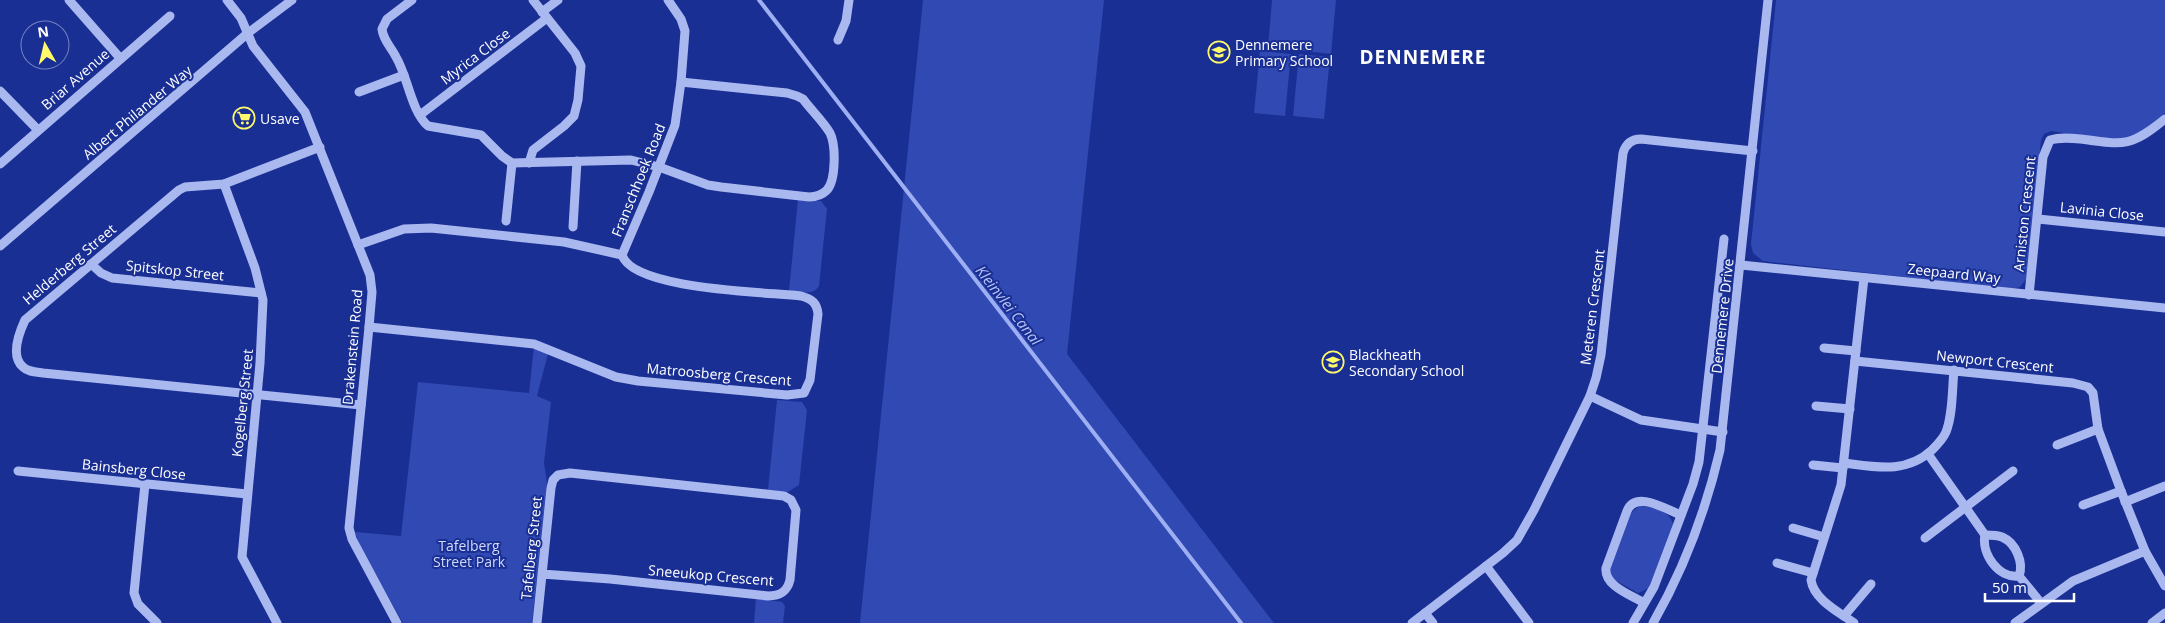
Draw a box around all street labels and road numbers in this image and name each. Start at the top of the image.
street label: Myrica Close [436,24,514,88]
street label: Briar Avenue [37,44,113,114]
street label: Albert Philander Way [78,60,196,163]
street label: Franschhoek Road [607,121,669,239]
street label: Arniston Crescent [2008,155,2040,273]
street label: Lavinia Close [2059,197,2145,225]
street label: Helderberg Street [18,219,120,309]
street label: Meteren Crescent [1575,248,1609,366]
street label: Spitskop Street [125,255,225,285]
street label: Dennemere Drive [1707,258,1737,374]
street label: Zeepaard Way [1907,259,2002,287]
street label: Drakenstein Road [337,288,367,406]
street label: Newport Crescent [1935,345,2055,377]
street label: Kogelberg Street [227,348,257,458]
street label: Matroosberg Crescent [646,358,792,390]
street label: Bainsberg Close [81,454,187,484]
street label: Tafelberg Street [516,495,546,601]
street label: Sneeukop Crescent [648,560,774,590]

